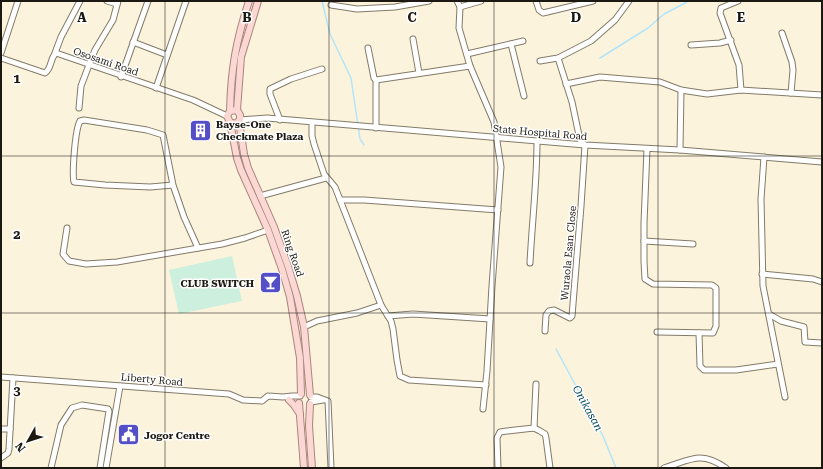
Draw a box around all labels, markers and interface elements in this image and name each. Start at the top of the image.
text: A [77,10,87,25]
text: B [242,10,252,25]
text: C [407,10,417,25]
text: D [571,10,581,25]
text: E [737,10,745,25]
street label: Ososami Road [72,45,140,78]
text: 1 [13,71,21,86]
building icon: Bayse-One Checkmate Plaza [187,117,213,143]
place label: Bayse-One Checkmate Plaza [216,119,303,142]
street label: State Hospital Road [492,123,588,142]
street label: Wuraola Esan Close [559,205,578,301]
text: 2 [13,227,21,242]
street label: Ring Road [279,228,306,279]
bar icon: CLUB SWITCH [257,270,283,296]
place label: CLUB SWITCH [181,278,254,289]
street label: Liberty Road [120,371,184,388]
text: 3 [13,383,21,398]
water label: Onikasan [570,383,605,433]
north arrow [8,421,48,461]
public building icon: Jogor Centre [115,422,141,448]
place label: Jogor Centre [144,430,210,441]
text: N [13,439,28,454]

